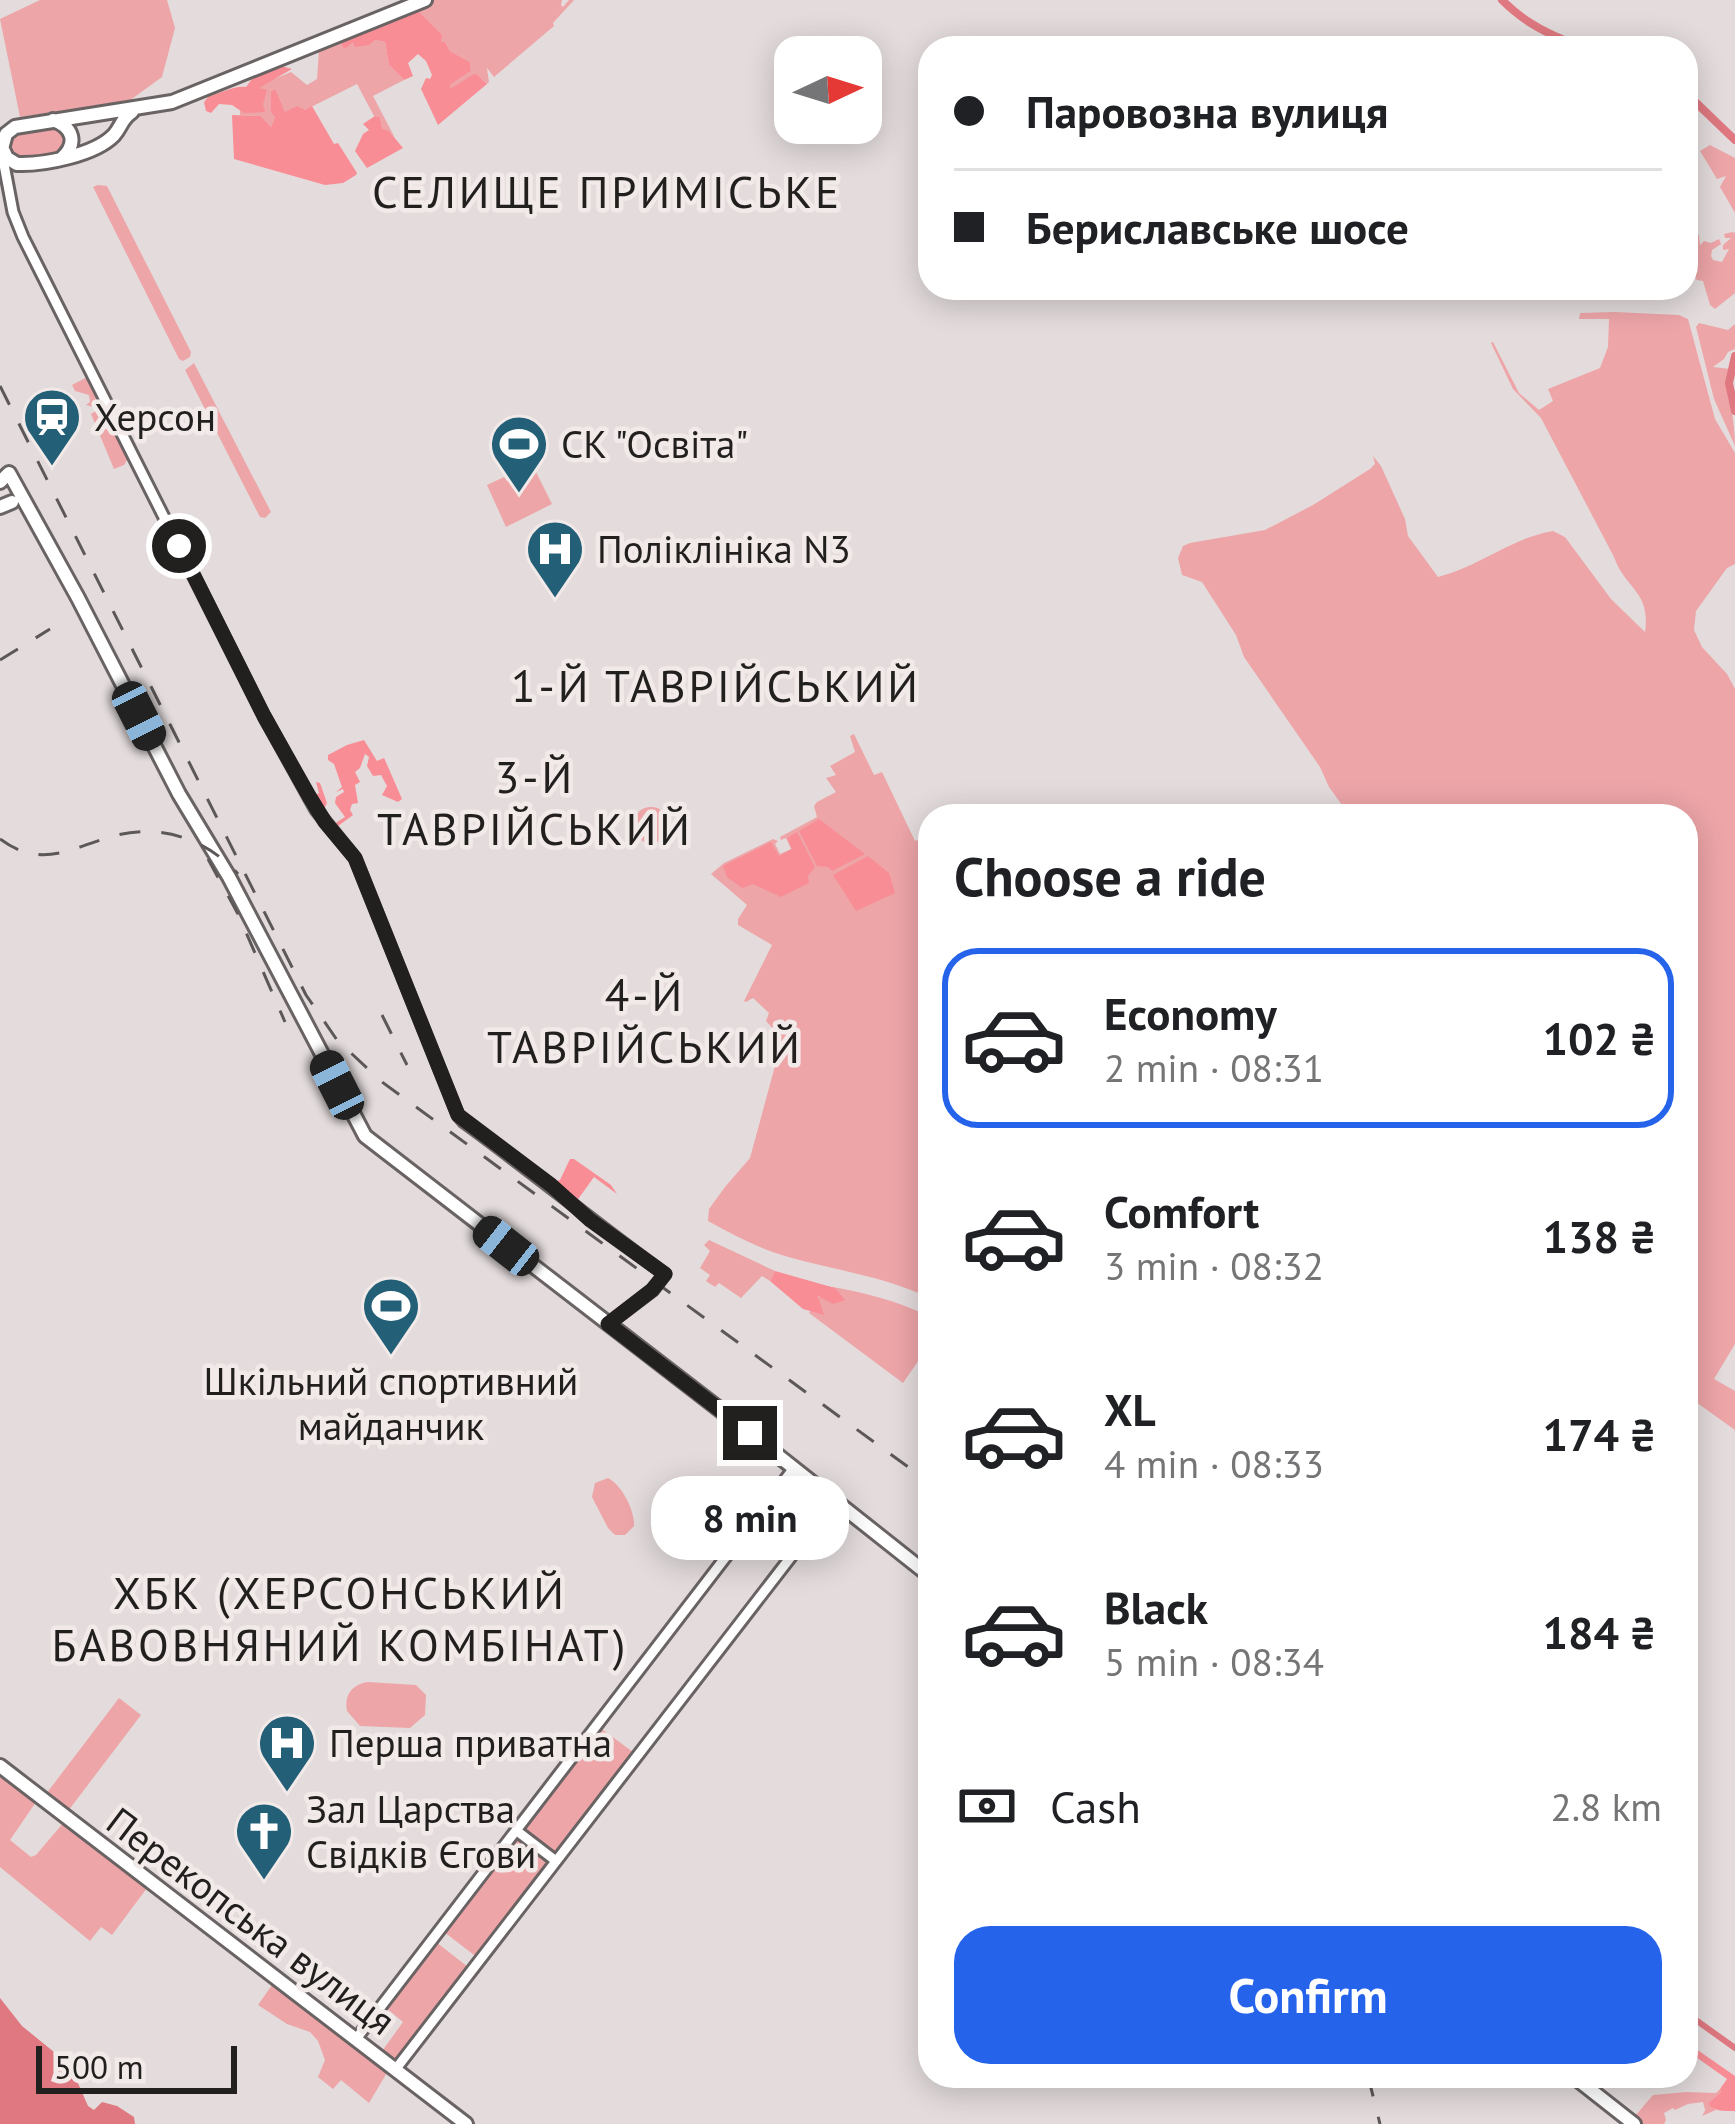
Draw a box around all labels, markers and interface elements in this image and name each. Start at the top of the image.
north arrow [774,36,882,144]
map controls [774,36,882,144]
text: Паровозна вулиця [1026,82,1388,140]
district label: СЕЛИЩЕ ПРИМІСЬКЕ [372,162,842,220]
text: Бериславське шосе [1026,198,1409,256]
station icon: Херсон [21,386,83,468]
place label: Херсон [94,391,216,442]
sports icon: СК "Освіта" [488,413,550,495]
place label: СК "Освіта" [561,418,748,469]
hospital icon: Поліклініка N3 [524,518,586,600]
route start [152,519,206,573]
place label: Поліклініка N3 [597,523,851,574]
district label: 1-Й ТАВРІЙСЬКИЙ [511,656,921,714]
car [107,676,171,756]
district label: 3-Й ТАВРІЙСЬКИЙ [377,747,693,857]
text: Choose a ride [954,841,1266,911]
district label: 4-Й ТАВРІЙСЬКИЙ [487,965,803,1075]
icon: car [960,984,1068,1092]
text: Economy [1104,984,1277,1042]
text: 102 ₴ [1543,1009,1656,1067]
text: 2 min · 08:31 [1104,1042,1324,1093]
car [305,1045,369,1125]
icon: car [960,1182,1068,1290]
text: Comfort [1104,1182,1259,1240]
text: 138 ₴ [1543,1207,1656,1265]
car [467,1210,545,1282]
text: 3 min · 08:32 [1104,1240,1324,1291]
sports icon: Шкільний спортивний майданчик [360,1275,422,1357]
place label: Шкільний спортивний майданчик [204,1355,578,1451]
icon: car [960,1380,1068,1488]
text: XL [1104,1380,1156,1438]
text: 174 ₴ [1543,1405,1656,1463]
route end [723,1406,777,1460]
text: 4 min · 08:33 [1104,1438,1324,1489]
callout: 8 min [651,1475,849,1559]
text: 8 min [702,1492,798,1543]
district label: ХБК (ХЕРСОНСЬКИЙ БАВОВНЯНИЙ КОМБІНАТ) [52,1563,628,1673]
icon: car [960,1578,1068,1686]
text: Black [1104,1578,1208,1636]
text: 184 ₴ [1543,1603,1656,1661]
text: 5 min · 08:34 [1104,1636,1324,1687]
hospital icon: Перша приватна [256,1712,318,1794]
place label: Перша приватна [329,1717,612,1768]
icon: cash [954,1773,1020,1839]
text: Cash [1050,1777,1141,1835]
text: 2.8 km [1550,1781,1662,1832]
place label: Зал Царства Свідків Єгови [306,1783,536,1879]
street label: Перекопська вулиця [97,1795,406,2046]
church icon: Зал Царства Свідків Єгови [233,1800,295,1882]
button: Confirm [954,1926,1662,2064]
scale bar [36,2040,237,2093]
text: 500 m [54,2045,144,2088]

